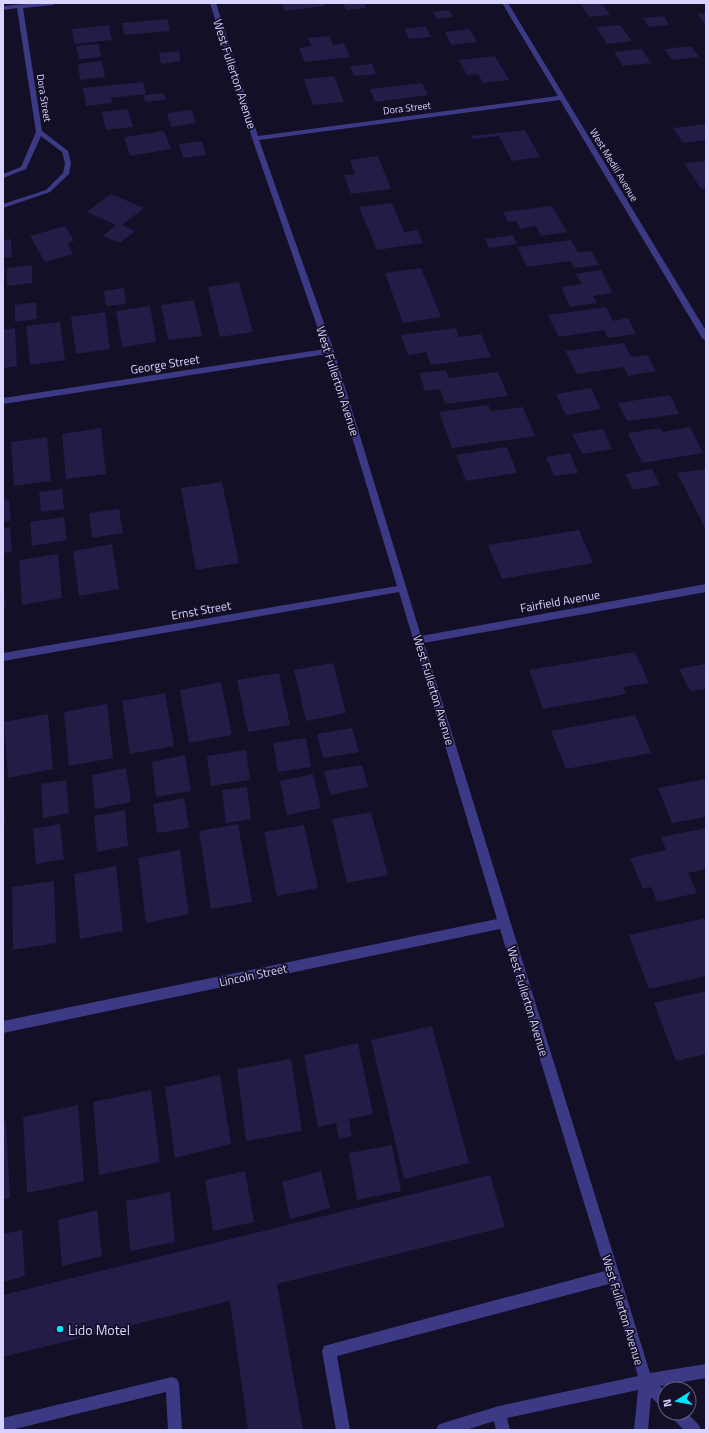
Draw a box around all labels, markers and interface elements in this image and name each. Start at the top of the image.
street label: West Fullerton Avenue [208,17,262,131]
street label: Dora Street [33,73,55,123]
street label: Dora Street [382,98,432,118]
street label: West Medill Avenue [586,126,642,204]
street label: West Fullerton Avenue [311,324,365,438]
street label: George Street [129,349,202,379]
street label: Fairfield Avenue [519,585,601,617]
street label: Ernst Street [170,595,233,625]
street label: West Fullerton Avenue [408,633,460,747]
street label: West Fullerton Avenue [502,944,554,1058]
street label: Lincoln Street [217,958,290,991]
street label: West Fullerton Avenue [597,1253,649,1367]
place label: Lido Motel [68,1319,130,1340]
marker: Lido Motel [55,1324,65,1334]
north arrow [657,1381,697,1421]
text: N [659,1398,676,1408]

